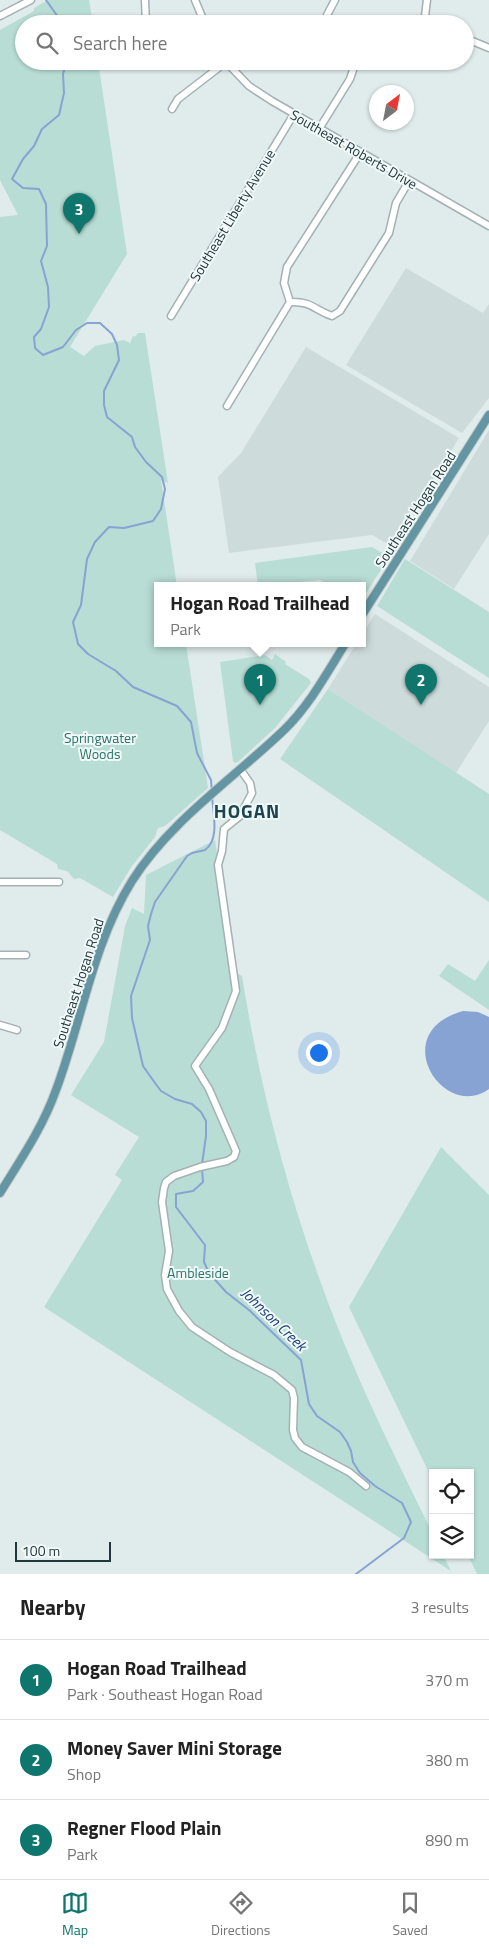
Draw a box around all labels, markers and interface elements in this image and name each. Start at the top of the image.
search box [15,15,474,70]
text: Search here [73,28,167,57]
icon: search [33,29,61,57]
north arrow [369,85,414,130]
street label: Southeast Roberts Drive [287,104,421,194]
street label: Southeast Liberty Avenue [184,145,280,285]
pin: 3 [63,193,95,234]
street label: Southeast Hogan Road [369,447,461,571]
popup [154,582,366,647]
text: Hogan Road Trailhead [170,588,350,617]
text: Park [170,617,201,641]
pin: 1 [244,664,276,705]
pin: 2 [405,664,437,705]
park label: Springwater Woods [64,727,136,764]
district label: HOGAN [214,796,280,825]
street label: Southeast Hogan Road [47,915,109,1051]
your location [306,1040,332,1066]
park label: Ambleside [167,1262,229,1283]
water label: Johnson Creek [236,1282,314,1358]
map controls [429,1469,474,1559]
button: locate [429,1469,474,1514]
button: layers [429,1514,474,1559]
scale bar [15,1539,111,1562]
text: 100 m [22,1540,60,1561]
text: Nearby [20,1591,85,1623]
text: 3 results [410,1595,469,1619]
text: Hogan Road Trailhead [67,1653,247,1682]
text: 1 [32,1668,40,1692]
text: 370 m [425,1668,469,1692]
text: Park · Southeast Hogan Road [67,1682,263,1706]
text: Money Saver Mini Storage [67,1733,282,1762]
text: 2 [32,1748,40,1772]
text: 380 m [425,1748,469,1772]
text: Shop [67,1762,101,1786]
text: Regner Flood Plain [67,1813,221,1842]
text: 3 [32,1828,40,1852]
text: 890 m [425,1828,469,1852]
text: Park [67,1842,98,1866]
tab: Map [61,1889,89,1940]
tab: Directions [211,1889,270,1940]
tab: Saved [392,1889,428,1940]

